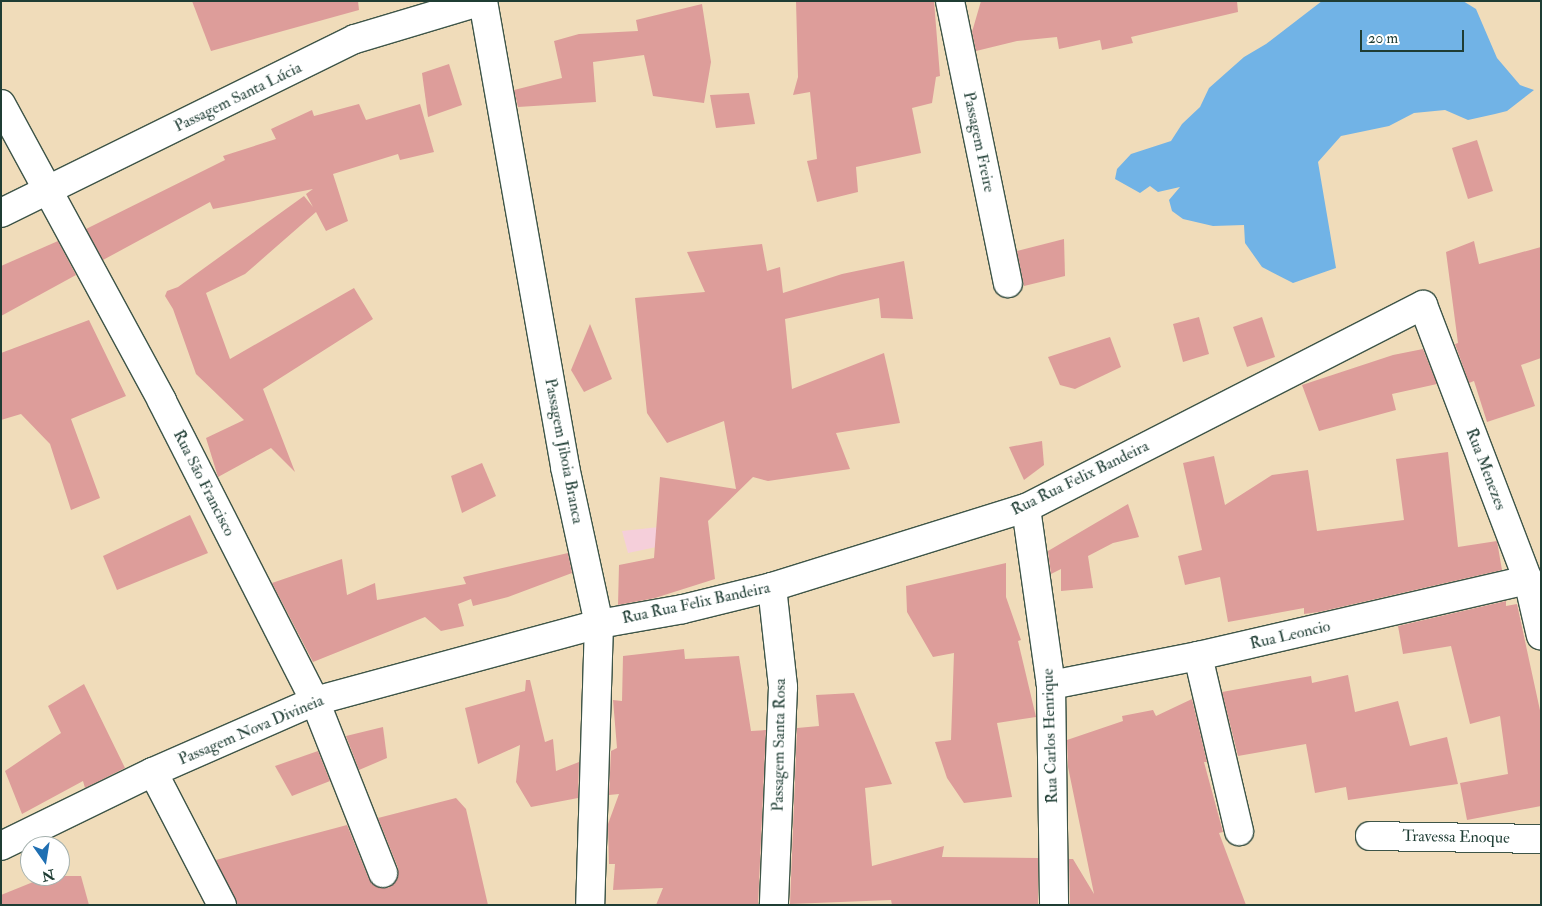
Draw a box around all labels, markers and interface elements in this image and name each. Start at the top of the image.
scale bar [1362,20,1466,52]
text: 20 m [1368,29,1398,48]
street label: Passagem Santa Lúcia [171,58,305,136]
street label: Passagem Freire [959,90,999,194]
street label: Passagem Jiboia Branca [540,377,588,525]
street label: Rua Menezes [1462,425,1510,513]
street label: Rua São Francisco [169,427,239,539]
street label: Rua Rua Felix Bandeira [1008,436,1152,520]
street label: Rua Rua Felix Bandeira [620,578,772,628]
street label: Rua Leoncio [1248,616,1332,654]
street label: Rua Carlos Henrique [1038,668,1062,804]
street label: Passagem Santa Rosa [768,678,790,812]
street label: Passagem Nova Divineia [175,691,327,769]
street label: Travessa Enoque [1402,826,1510,848]
north arrow [20,836,70,886]
text: N [40,865,56,885]

